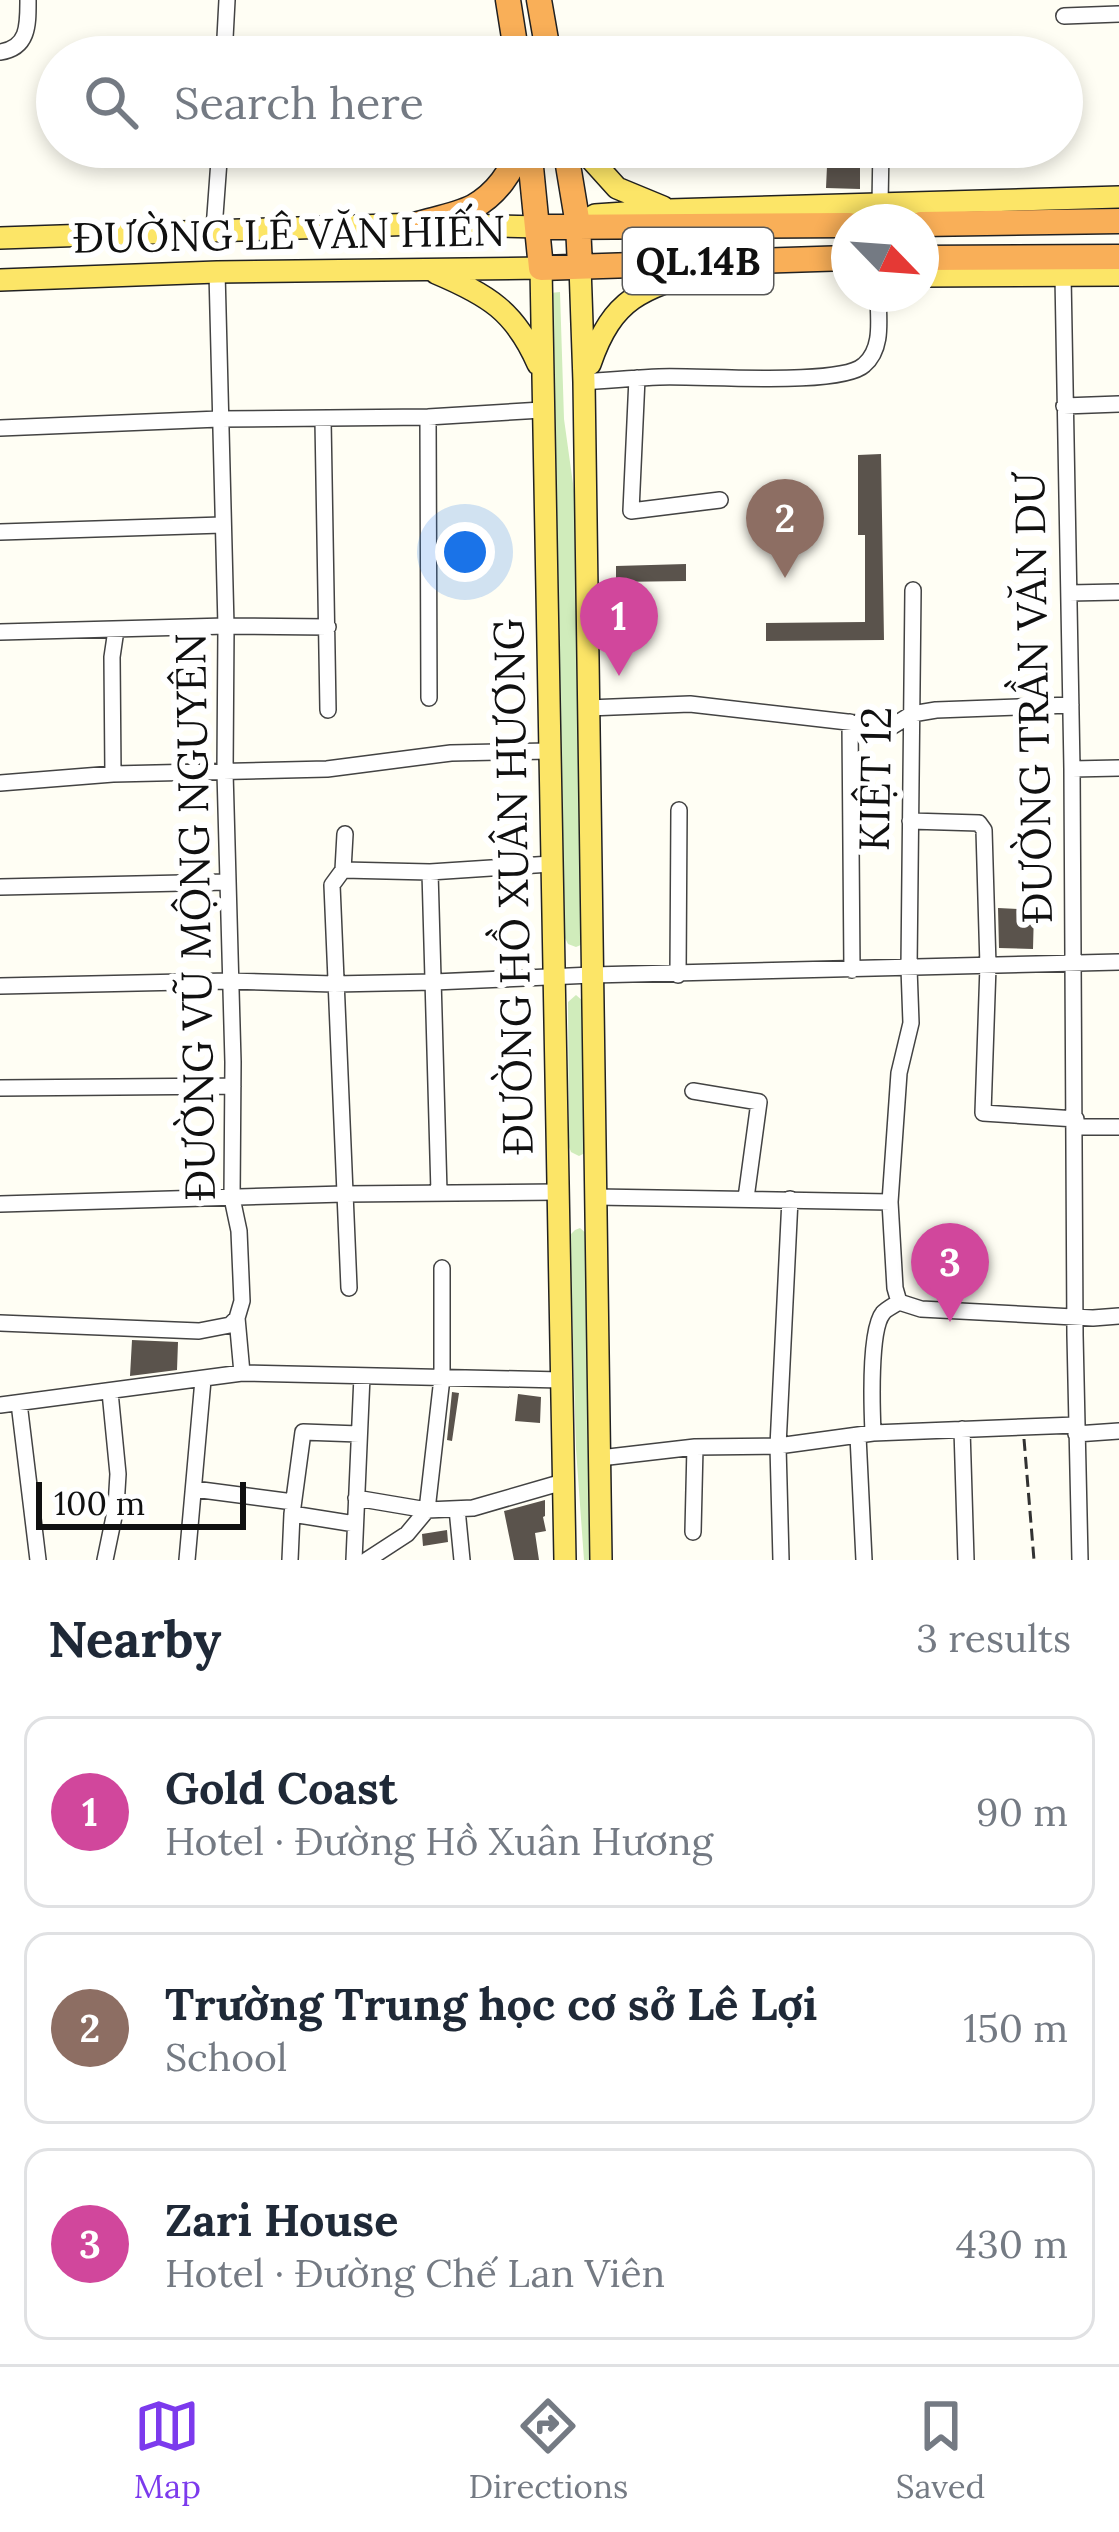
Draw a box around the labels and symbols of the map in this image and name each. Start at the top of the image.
street label: ĐƯỜNG LÊ VĂN HIẾN [72,201,506,265]
north arrow [831,204,939,312]
road number: QL.14B [623,228,773,294]
street label: ĐƯỜNG TRẦN VĂN DƯ [999,470,1064,924]
pin: 2 [746,479,824,578]
your location [435,522,495,582]
pin: 1 [580,577,658,676]
street label: ĐƯỜNG HỒ XUÂN HƯƠNG [478,618,545,1156]
street label: ĐƯỜNG VŨ MỘNG NGUYÊN [163,633,227,1201]
street label: KIỆT 12 [847,706,903,852]
pin: 3 [911,1223,989,1322]
scale bar [36,1476,246,1529]

